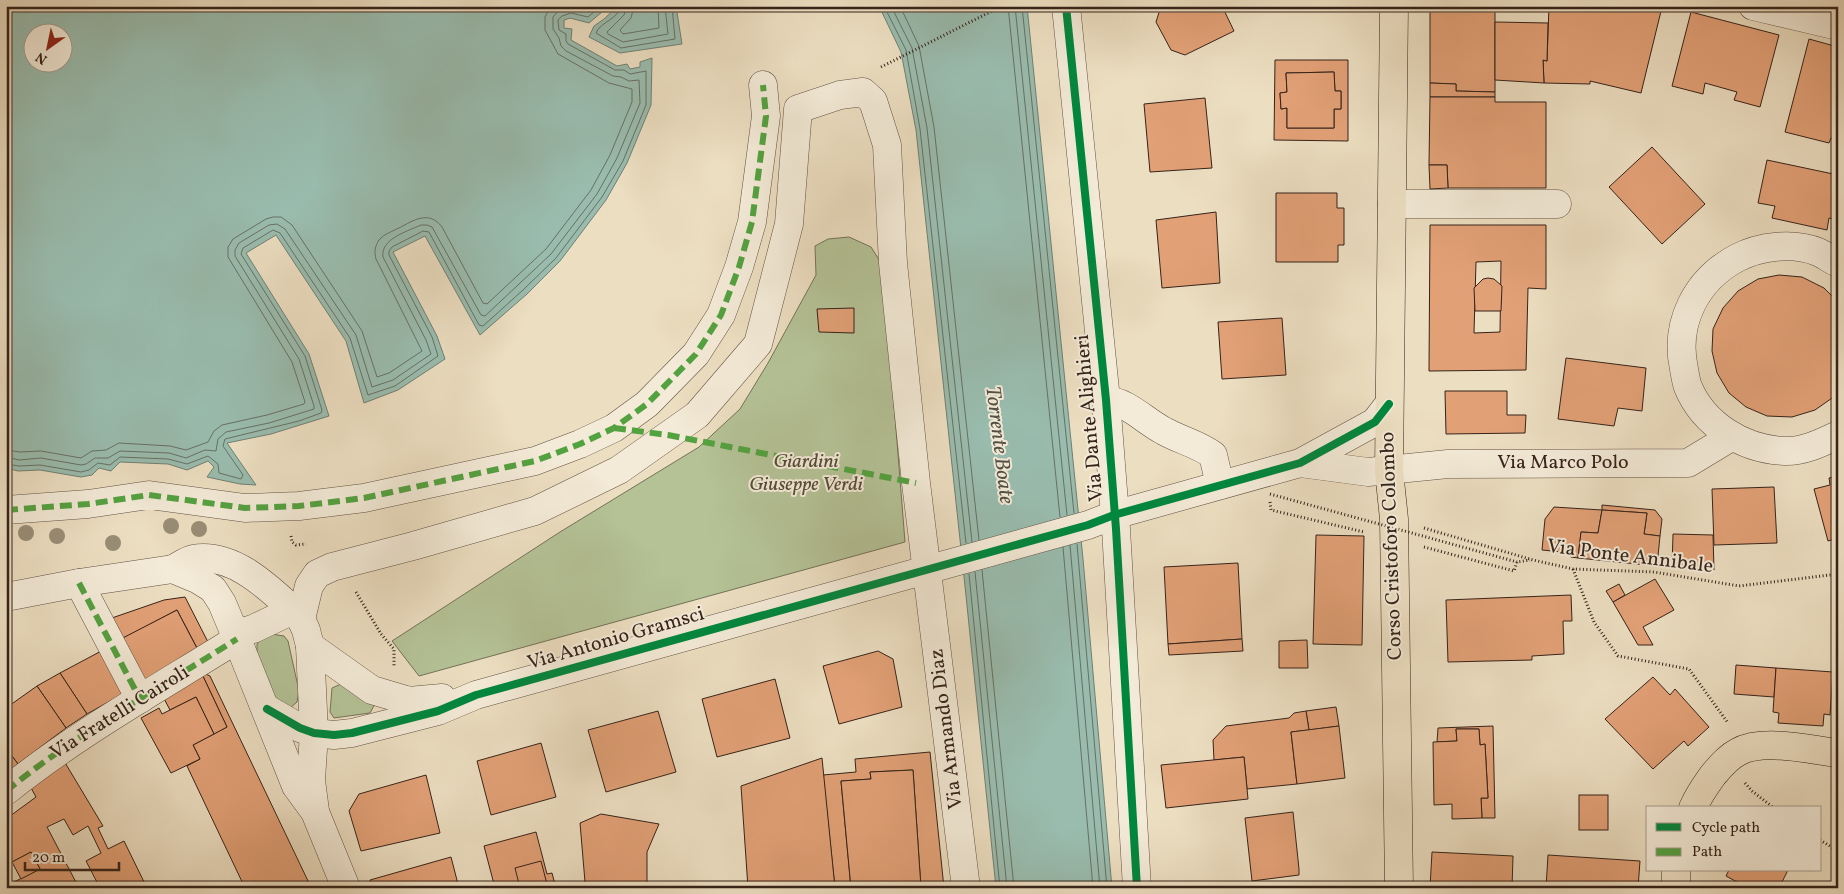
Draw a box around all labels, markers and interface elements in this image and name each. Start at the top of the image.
north arrow [22,22,72,72]
text: N [32,47,51,68]
street label: Via Dante Alighieri [1069,333,1111,503]
water label: Torrente Boate [977,384,1021,506]
street label: Corso Cristoforo Colombo [1374,431,1410,661]
park label: Giardini Giuseppe Verdi [749,448,864,499]
street label: Via Marco Polo [1497,449,1629,477]
street label: Via Ponte Annibale [1545,533,1715,581]
street label: Via Antonio Gramsci [524,600,708,678]
street label: Via Armando Diaz [923,647,971,811]
street label: Via Fratelli Cairoli [45,659,195,767]
legend [1646,806,1822,872]
text: Cycle path [1692,818,1760,839]
scale bar [25,839,119,871]
text: Path [1692,842,1722,863]
text: 20 m [32,848,65,869]

